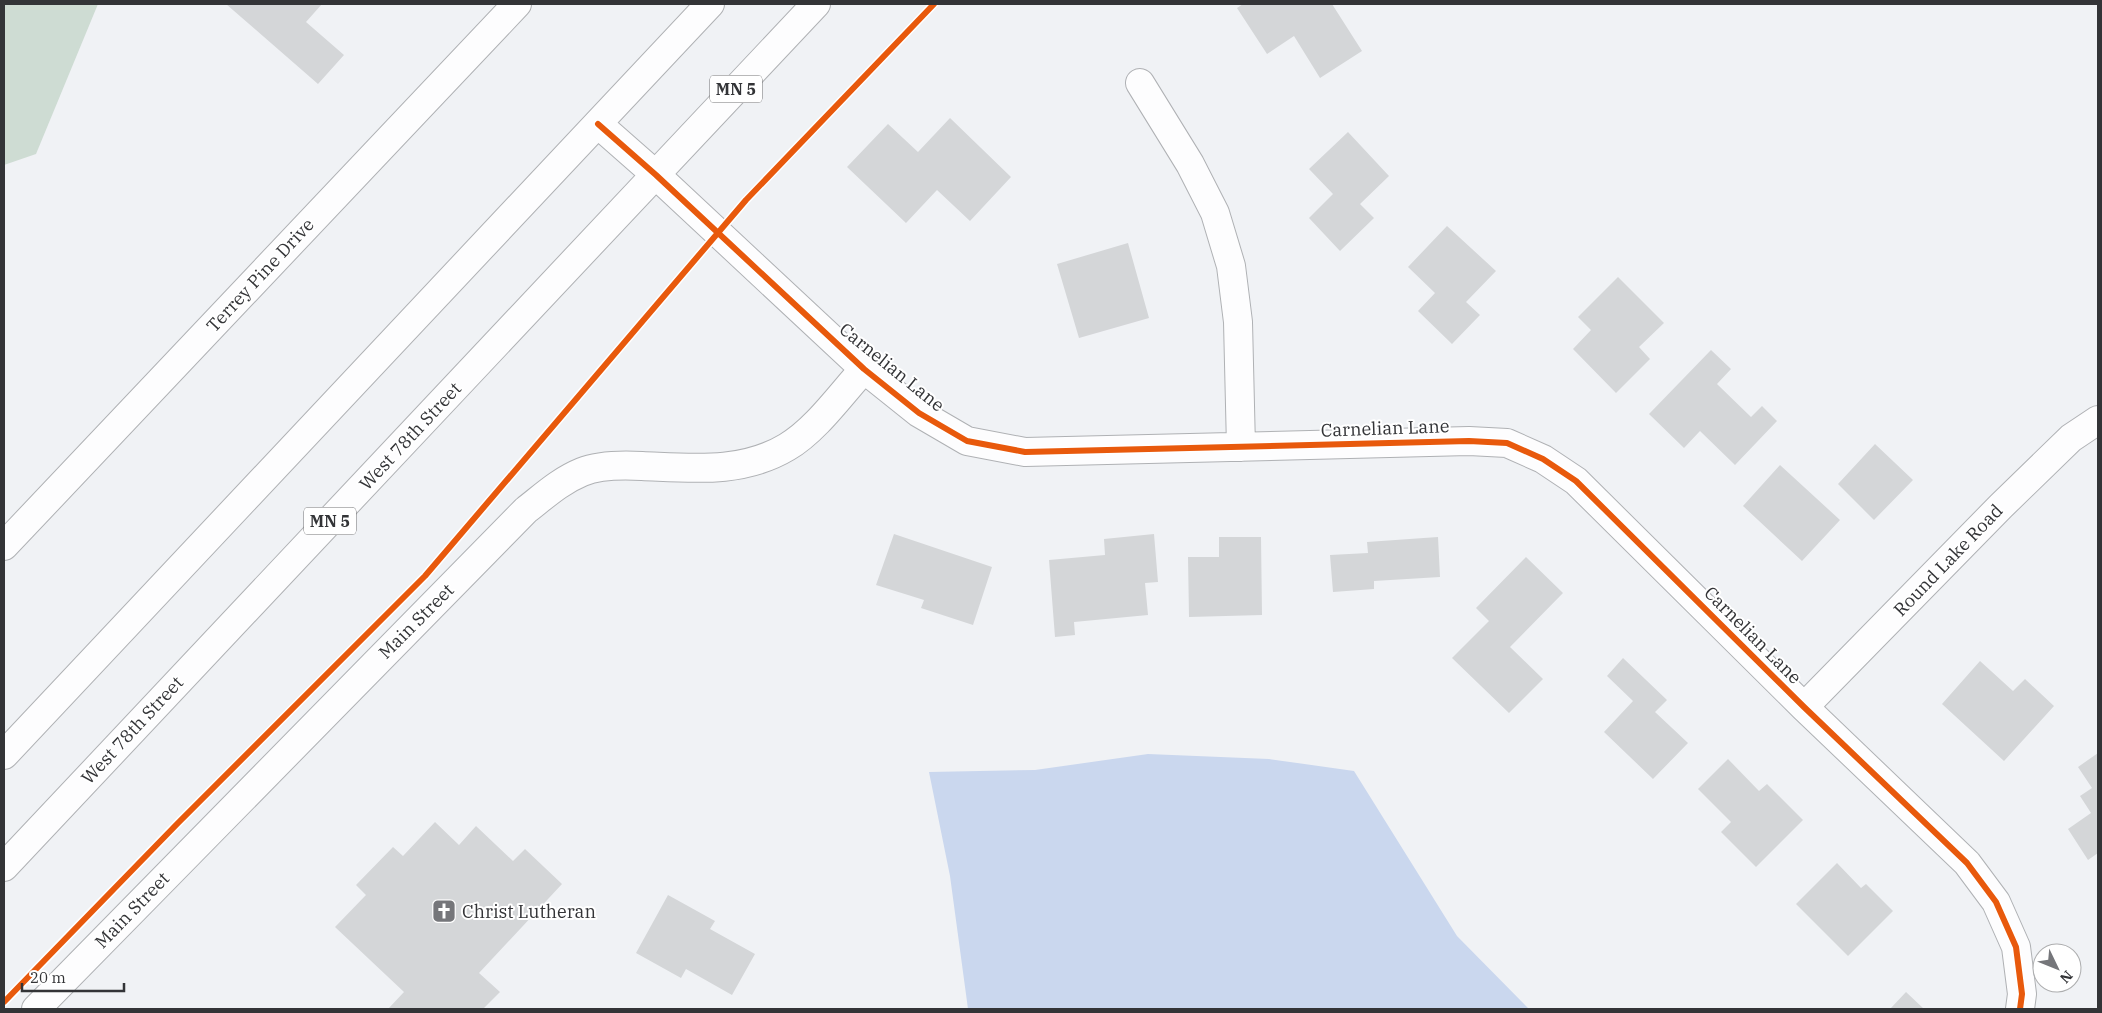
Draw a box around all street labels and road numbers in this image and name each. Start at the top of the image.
road number: MN 5 [710,76,762,102]
street label: Terrey Pine Drive [201,213,319,337]
street label: Carnelian Lane [835,318,949,416]
street label: West 78th Street [354,377,466,495]
street label: Carnelian Lane [1320,414,1450,442]
street label: Round Lake Road [1889,499,2007,621]
road number: MN 5 [304,508,356,534]
street label: Main Street [373,578,459,664]
street label: Carnelian Lane [1699,581,1807,689]
street label: West 78th Street [76,671,188,789]
street label: Main Street [90,867,174,953]

